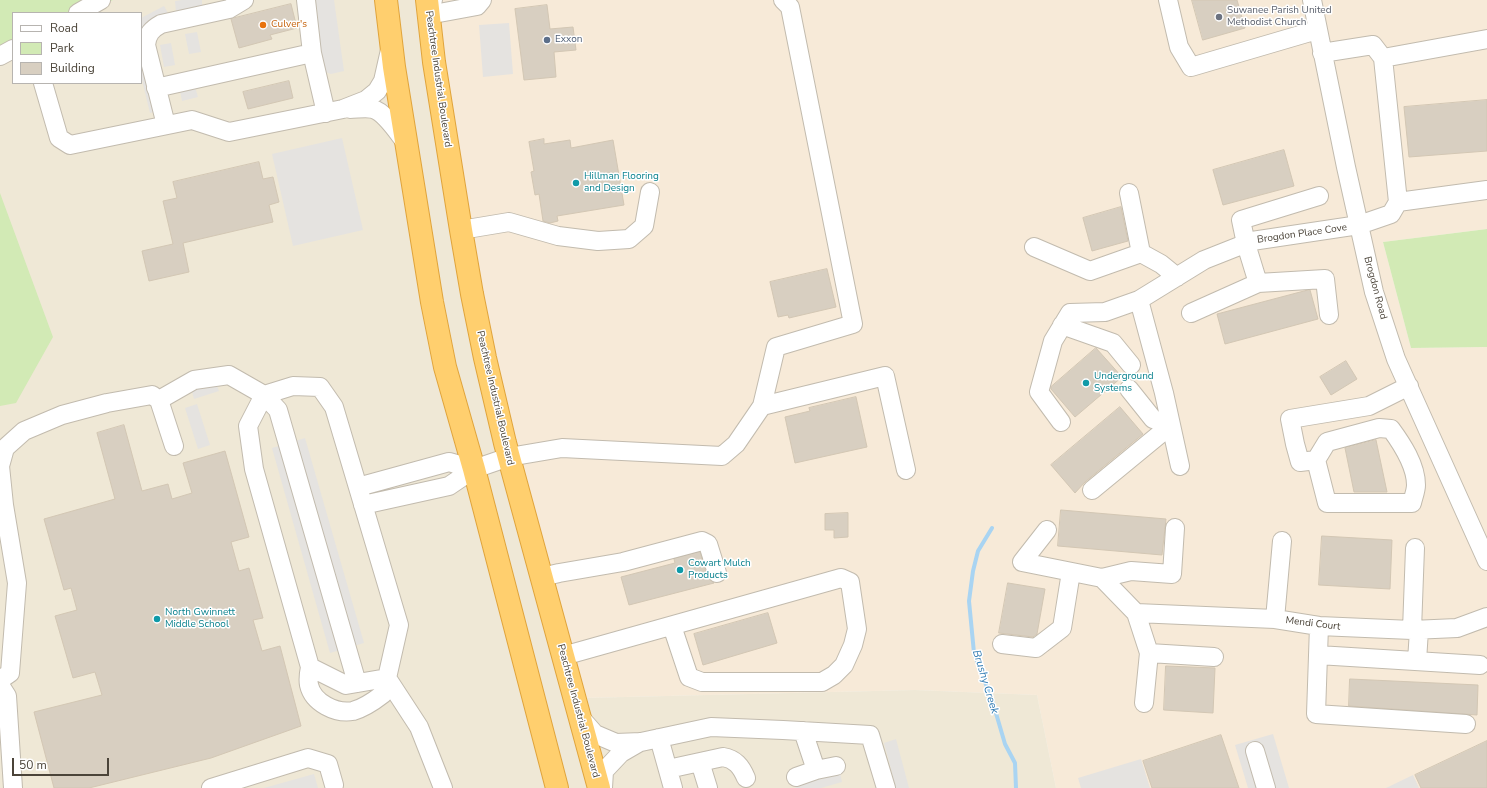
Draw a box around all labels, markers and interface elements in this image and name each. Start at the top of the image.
place label: Suwanee Parish United Methodist Church [1227,5,1331,28]
street label: Peachtree Industrial Boulevard [422,10,454,148]
legend [12,12,142,84]
marker: Suwanee Parish United Methodist Church [1214,12,1224,22]
place label: Culver's [271,19,307,31]
text: Road [50,20,78,36]
marker: Culver's [258,20,268,30]
place label: Exxon [555,34,582,46]
marker: Exxon [542,35,552,45]
text: Park [50,40,74,56]
text: Building [50,60,95,76]
place label: Hillman Flooring and Design [584,171,659,194]
marker: Hillman Flooring and Design [571,178,581,188]
street label: Brogdon Place Cove [1256,222,1348,246]
street label: Brogdon Road [1361,255,1389,321]
street label: Peachtree Industrial Boulevard [474,330,516,466]
place label: Underground Systems [1094,371,1154,394]
marker: Underground Systems [1081,378,1091,388]
place label: Cowart Mulch Products [688,558,751,582]
marker: Cowart Mulch Products [675,565,685,575]
place label: North Gwinnett Middle School [165,607,235,630]
marker: North Gwinnett Middle School [152,614,162,624]
street label: Mendi Court [1285,615,1341,633]
street label: Peachtree Industrial Boulevard [554,643,602,779]
water label: Brushy Creek [969,649,1001,715]
scale bar [14,750,111,776]
text: 50 m [19,757,47,773]

